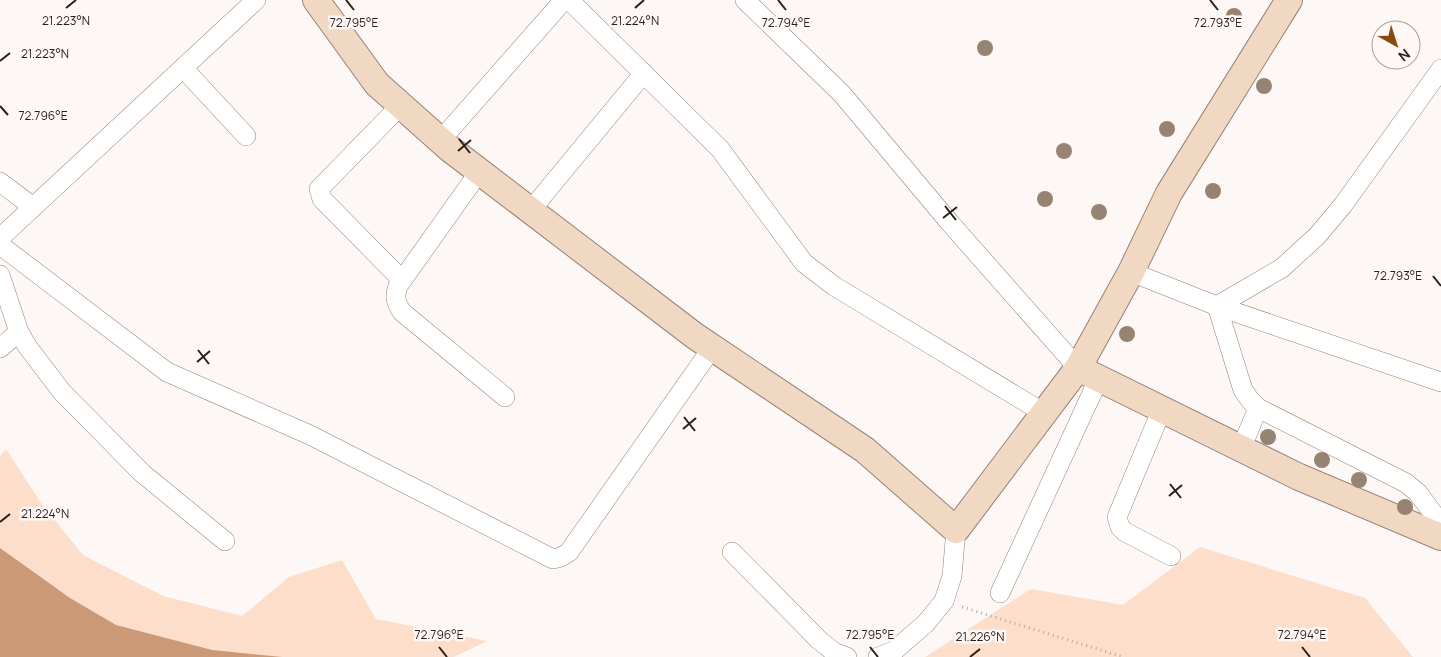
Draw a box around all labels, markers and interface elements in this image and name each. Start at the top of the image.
text: 21.223°N [42,12,90,29]
text: 21.224°N [611,12,659,29]
text: 72.795°E [330,14,378,31]
text: 72.794°E [762,14,810,31]
text: 72.793°E [1194,14,1242,31]
north arrow [1371,20,1421,70]
text: 21.223°N [21,45,69,62]
text: N [1395,45,1414,66]
text: 72.796°E [18,107,68,124]
text: 72.793°E [1374,267,1422,284]
text: 21.224°N [21,505,69,522]
text: 72.796°E [414,626,464,643]
text: 72.795°E [846,626,894,643]
text: 72.794°E [1278,626,1326,643]
text: 21.226°N [956,628,1004,645]

